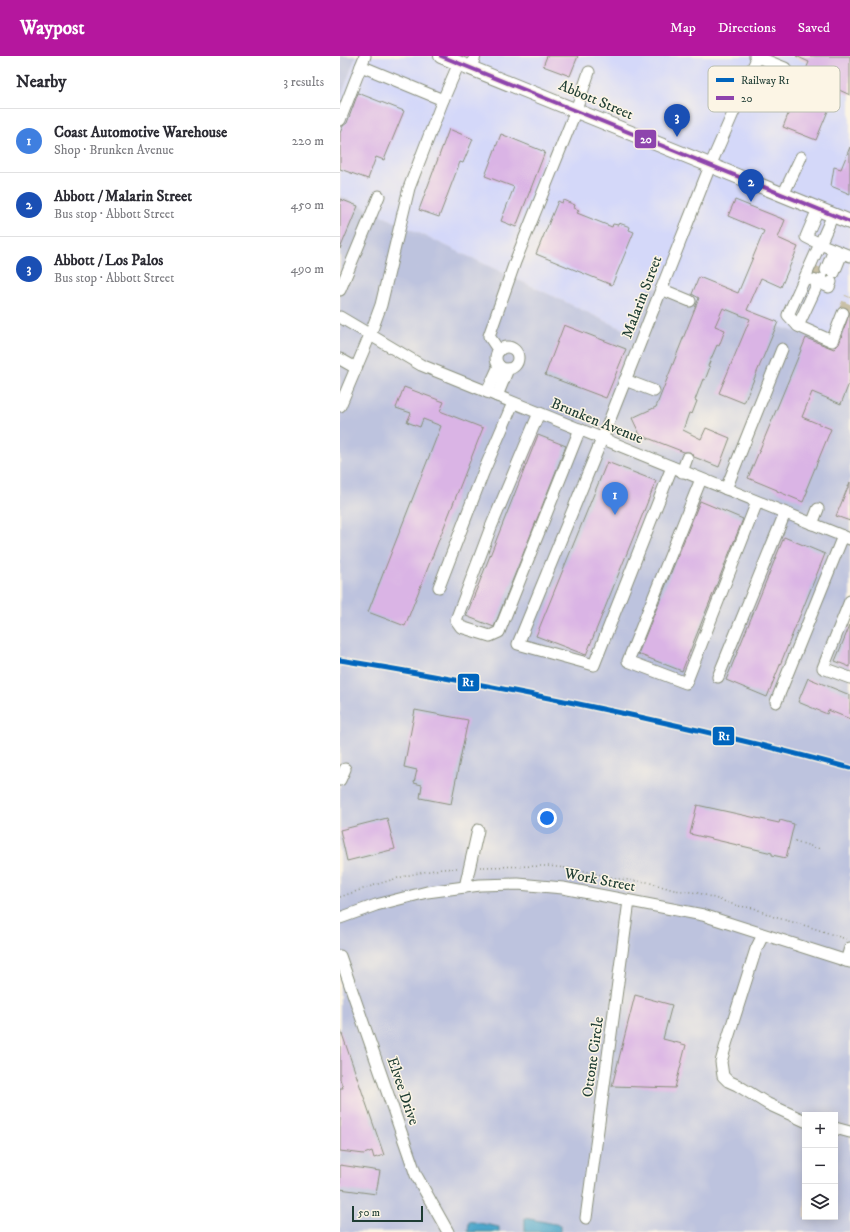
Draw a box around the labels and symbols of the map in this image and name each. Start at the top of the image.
legend [708,66,840,112]
text: Railway R1 [741,74,790,88]
street label: Abbott Street [556,76,636,124]
text: 20 [741,92,752,106]
pin: 3 [664,104,690,137]
line badge: 20 [634,129,657,149]
text: 20 [640,133,652,147]
pin: 2 [738,169,764,202]
street label: Malarin Street [618,253,667,341]
street label: Brunken Avenue [548,394,646,448]
pin: 1 [602,482,628,515]
line badge: R1 [457,673,480,692]
text: R1 [462,676,474,690]
line badge: R1 [712,726,735,746]
text: R1 [718,730,730,744]
your location [537,808,557,828]
street label: Work Street [562,864,637,896]
street label: Ottone Circle [578,1015,608,1099]
street label: Elvee Drive [383,1055,423,1127]
scale bar [352,1204,423,1223]

